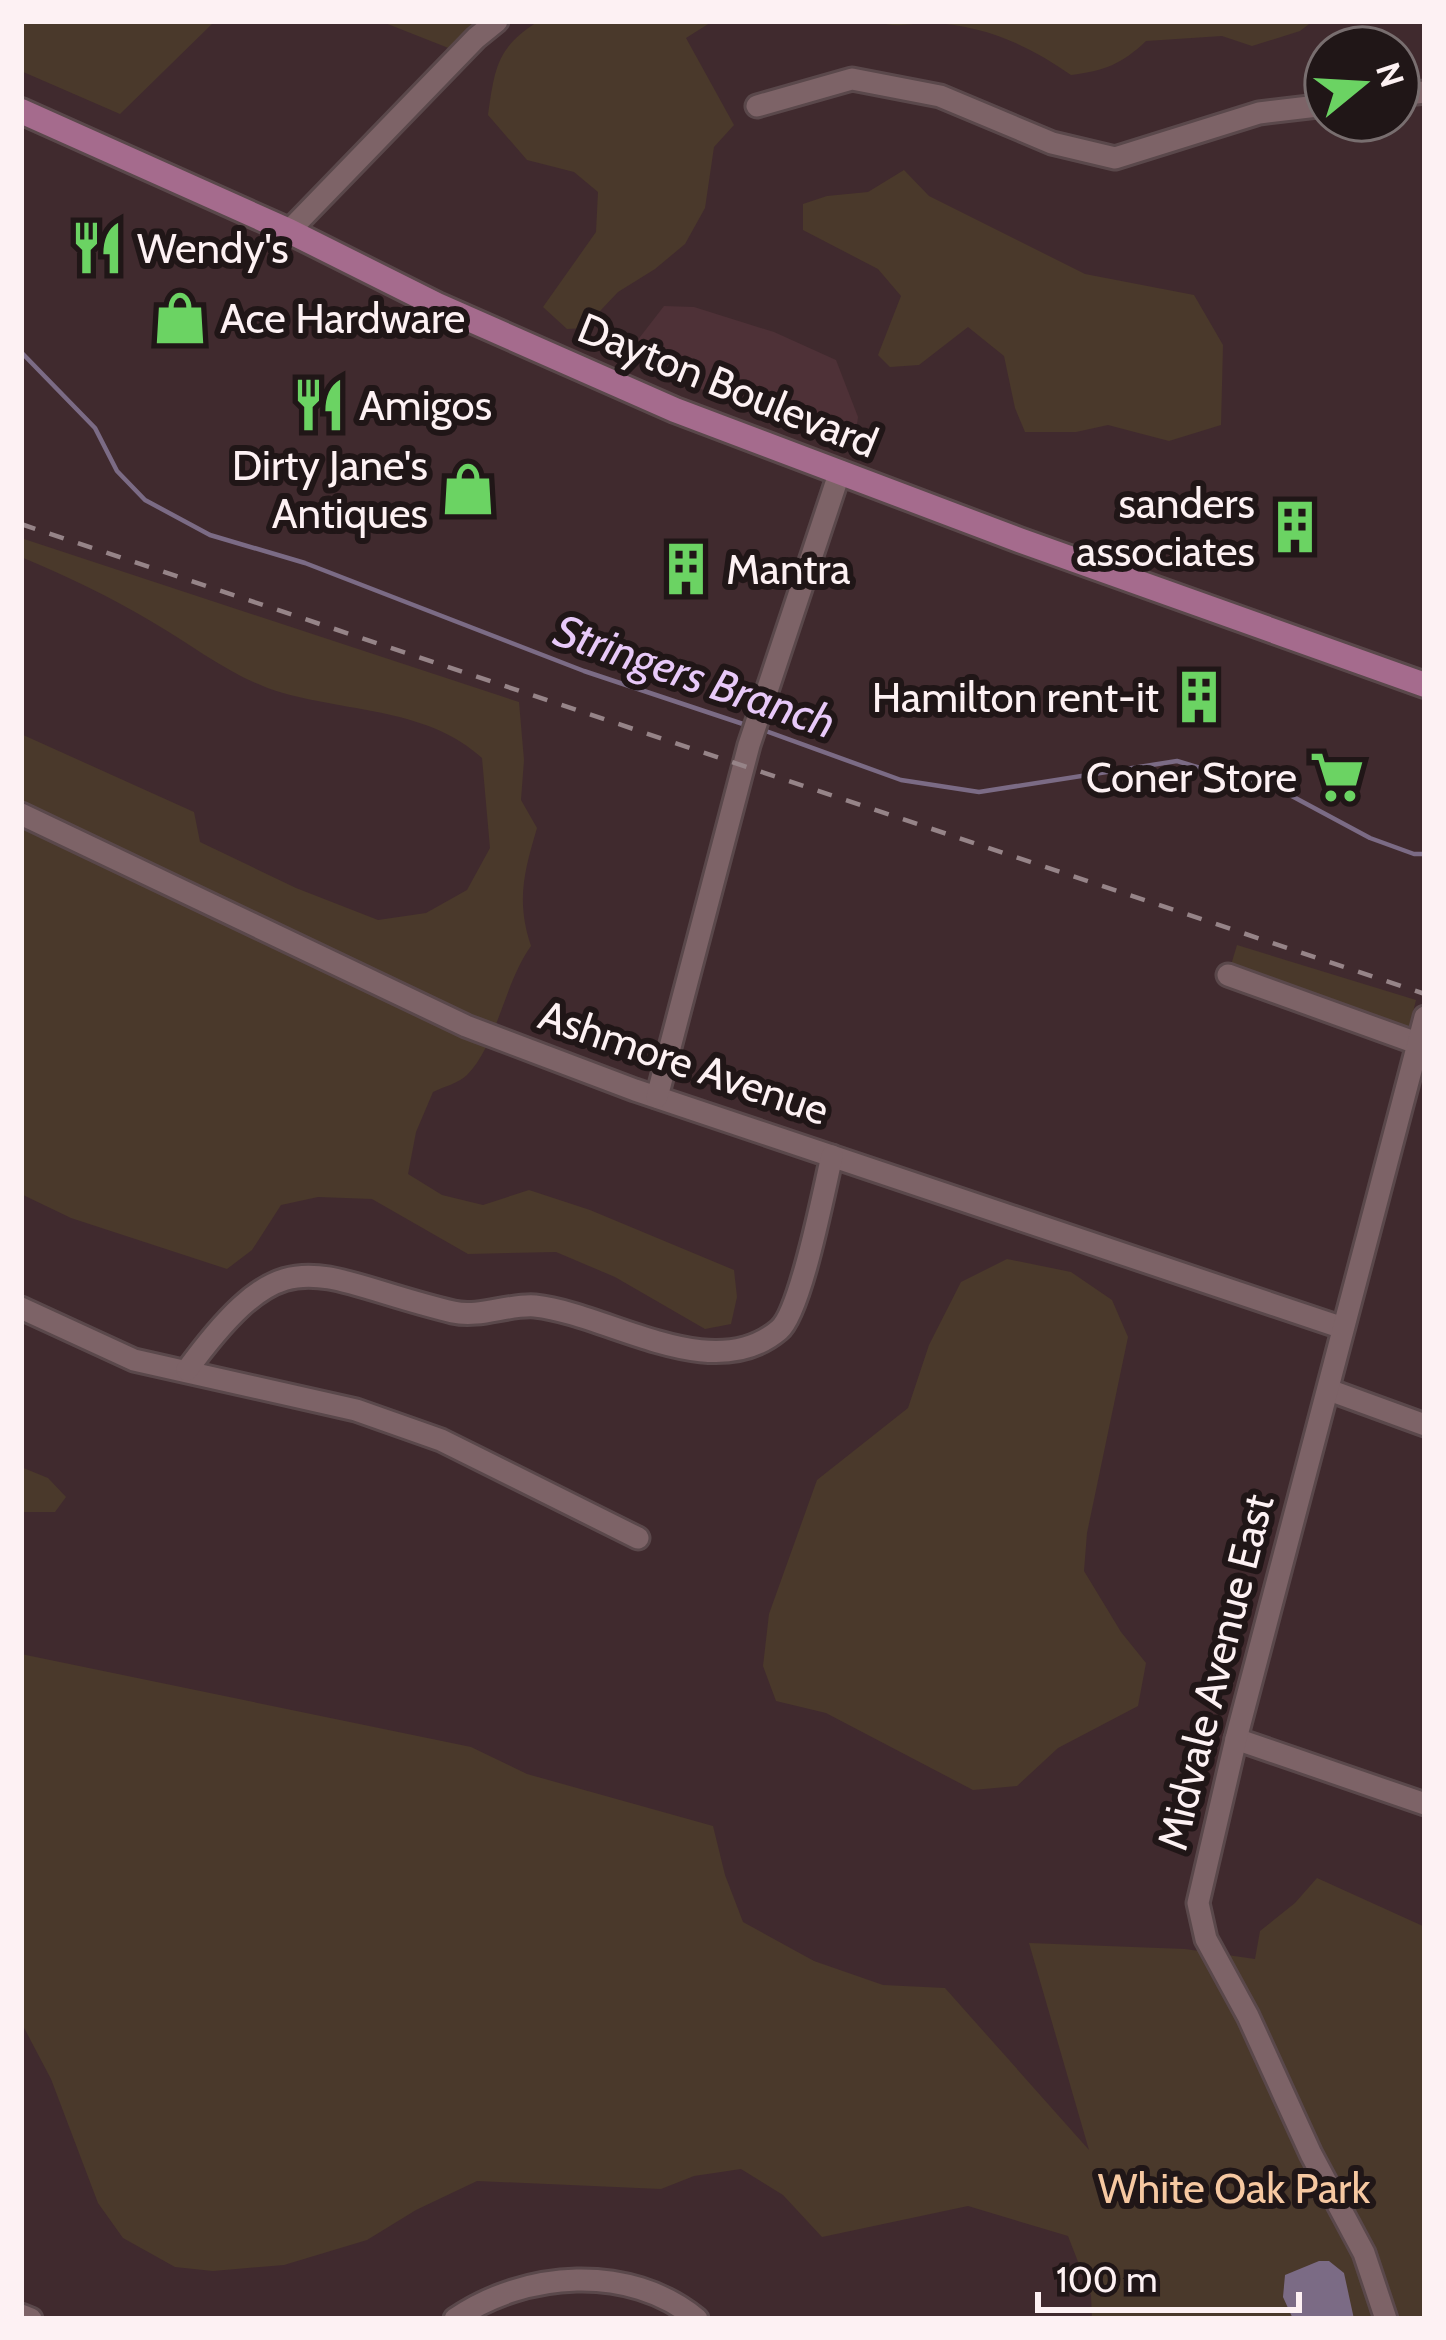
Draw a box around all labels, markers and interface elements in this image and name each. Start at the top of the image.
north arrow [1302,24,1422,144]
text: N [1368,57,1413,92]
restaurant icon: Wendy's [68,219,126,277]
place label: Wendy's [137,222,289,274]
shop icon: Ace Hardware [151,289,209,347]
place label: Ace Hardware [220,292,465,344]
street label: Dayton Boulevard [571,301,885,469]
restaurant icon: Amigos [290,376,348,434]
place label: Amigos [359,379,492,431]
place label: Dirty Jane's Antiques [232,439,428,539]
shop icon: Dirty Jane's Antiques [439,460,497,518]
place label: sanders associates [1076,477,1255,577]
building icon: sanders associates [1266,498,1324,556]
building icon: Mantra [657,540,715,598]
place label: Mantra [726,543,850,595]
water label: Stringers Branch [547,603,843,749]
building icon: Hamilton rent-it [1170,668,1228,726]
place label: Hamilton rent-it [872,671,1159,723]
supermarket icon: Coner Store [1308,748,1366,806]
place label: Coner Store [1086,751,1297,803]
street label: Ashmore Avenue [532,988,836,1136]
street label: Midvale Avenue East [1146,1489,1284,1855]
park label: White Oak Park [1098,2162,1370,2214]
scale bar [1038,2238,1299,2312]
text: 100 m [1056,2257,1158,2301]

